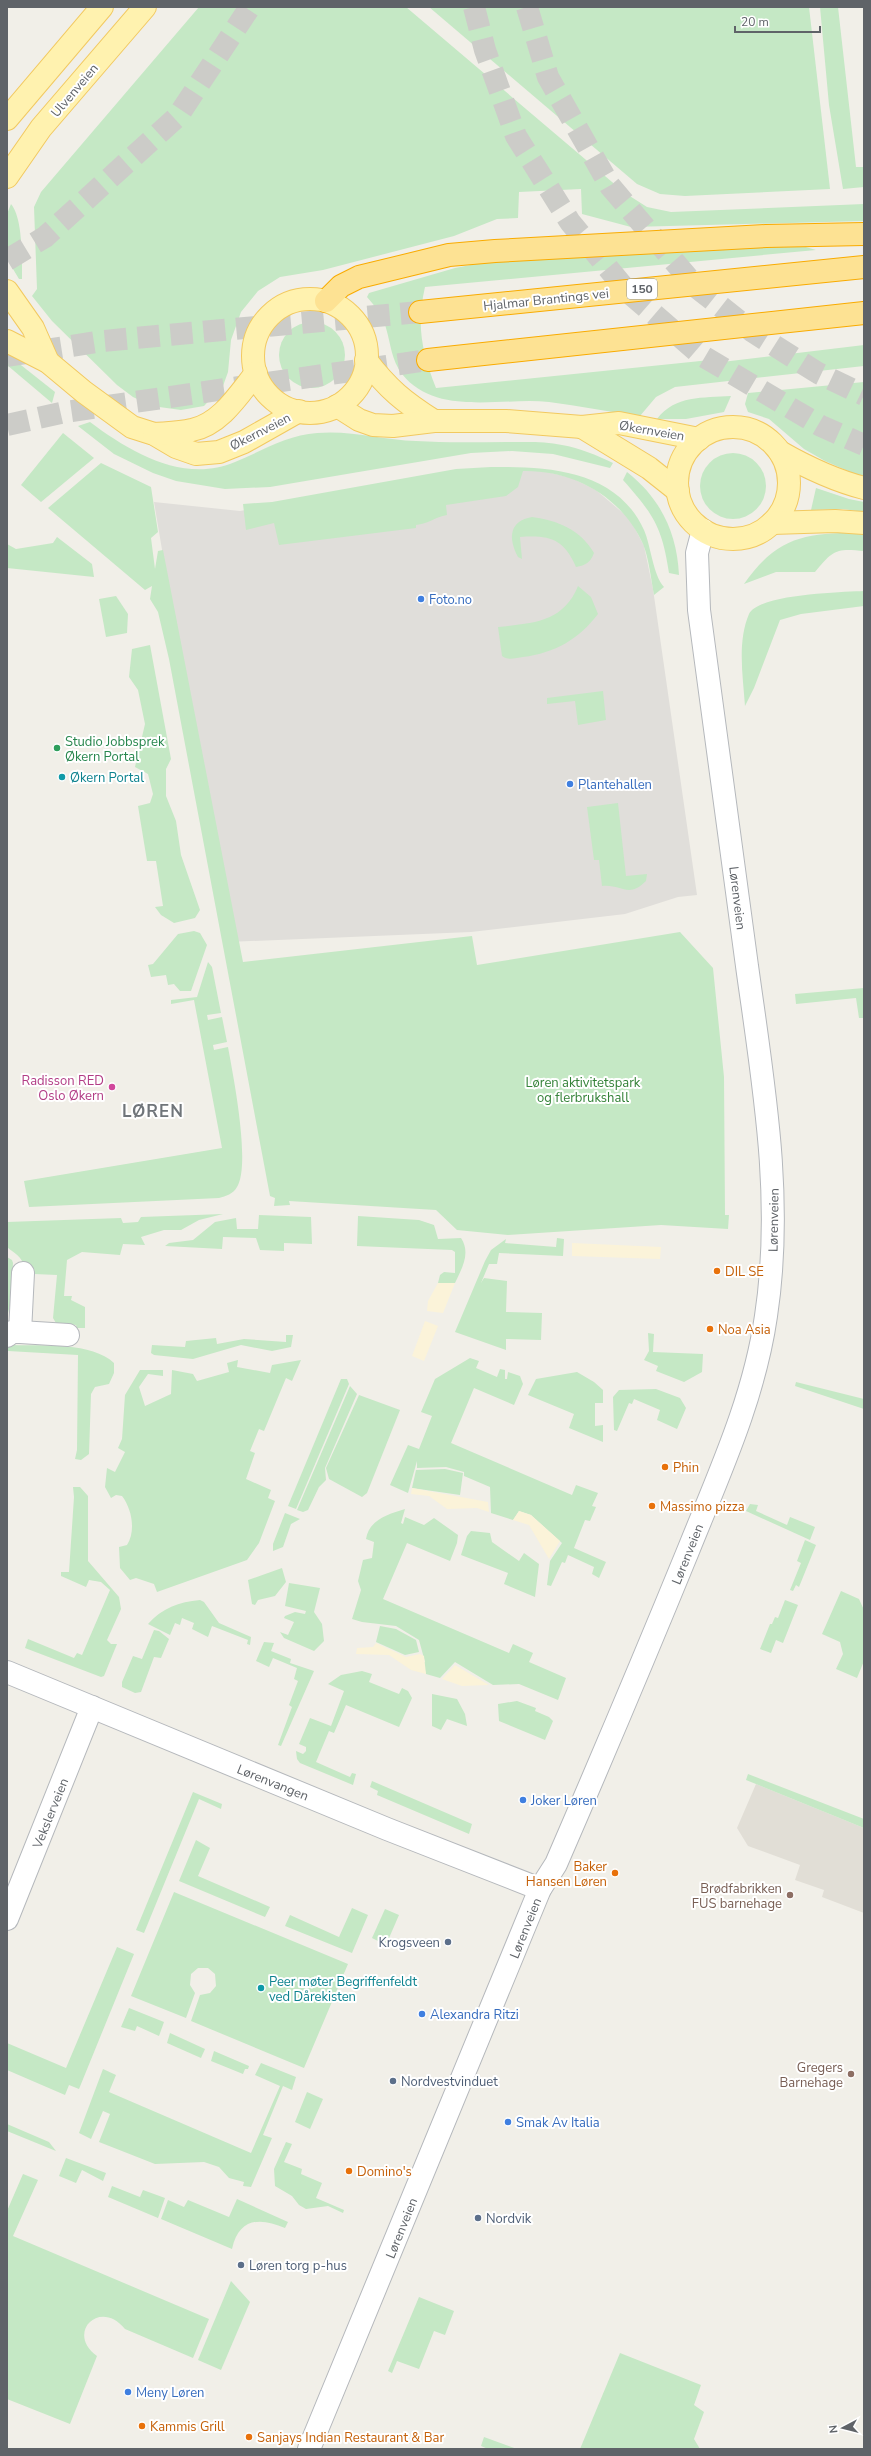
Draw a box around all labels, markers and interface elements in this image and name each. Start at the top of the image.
scale bar [735,8,820,34]
text: 20 m [741,14,769,30]
street label: Ulvenveien [47,60,103,121]
road number: 150 [627,279,657,299]
street label: Hjalmar Brantings vei [482,284,610,316]
street label: Økernveien [227,409,294,455]
street label: Økernveien [618,416,686,446]
place label: Foto.no [429,591,472,609]
marker: Foto.no [416,594,426,604]
place label: Studio Jobbsprek Økern Portal [65,733,165,766]
marker: Studio Jobbsprek Økern Portal [52,743,62,753]
place label: Økern Portal [70,769,144,787]
marker: Økern Portal [57,772,67,782]
place label: Plantehallen [578,776,652,794]
marker: Plantehallen [565,779,575,789]
street label: Lørenveien [724,865,750,931]
place label: Radisson RED Oslo Økern [21,1072,104,1105]
park label: Løren aktivitetspark og flerbrukshall [526,1074,641,1107]
marker: Radisson RED Oslo Økern [107,1082,117,1092]
district label: LØREN [122,1100,184,1123]
street label: Lørenveien [764,1188,784,1252]
place label: DIL SE [725,1263,764,1281]
marker: DIL SE [712,1266,722,1276]
place label: Noa Asia [718,1321,771,1339]
marker: Noa Asia [705,1324,715,1334]
place label: Phin [673,1459,699,1477]
marker: Phin [660,1462,670,1472]
place label: Massimo pizza [660,1498,745,1516]
marker: Massimo pizza [647,1501,657,1511]
street label: Lørenveien [668,1521,708,1587]
street label: Lørenvangen [234,1760,311,1805]
street label: Vekslerveien [28,1776,73,1852]
place label: Joker Løren [530,1792,597,1810]
marker: Joker Løren [518,1795,528,1805]
place label: Baker Hansen Løren [526,1858,607,1891]
marker: Baker Hansen Løren [610,1868,620,1878]
place label: Brødfabrikken FUS barnehage [692,1880,782,1913]
marker: Brødfabrikken FUS barnehage [785,1890,795,1900]
street label: Lørenveien [506,1895,546,1961]
place label: Krogsveen [379,1934,440,1952]
marker: Krogsveen [443,1937,453,1947]
place label: Peer møter Begriffenfeldt ved Dårekisten [269,1973,417,2006]
marker: Peer møter Begriffenfeldt ved Dårekisten [256,1983,266,1993]
place label: Alexandra Ritzi [430,2006,519,2024]
marker: Alexandra Ritzi [417,2009,427,2019]
place label: Gregers Barnehage [780,2059,843,2092]
marker: Gregers Barnehage [846,2069,856,2079]
place label: Nordvestvinduet [401,2073,498,2091]
marker: Nordvestvinduet [388,2076,398,2086]
place label: Smak Av Italia [516,2114,600,2132]
marker: Smak Av Italia [503,2117,513,2127]
place label: Domino's [357,2163,412,2181]
marker: Domino's [344,2166,354,2176]
street label: Lørenveien [382,2195,422,2261]
place label: Nordvik [486,2210,532,2228]
marker: Nordvik [473,2213,483,2223]
place label: Løren torg p-hus [249,2257,347,2275]
marker: Løren torg p-hus [236,2260,246,2270]
place label: Meny Løren [136,2384,204,2402]
marker: Meny Løren [123,2387,133,2397]
north arrow [823,2408,863,2448]
place label: Kammis Grill [150,2418,225,2436]
marker: Kammis Grill [137,2421,147,2431]
text: N [826,2424,842,2434]
place label: Sanjays Indian Restaurant & Bar [257,2429,444,2447]
marker: Sanjays Indian Restaurant & Bar [244,2432,254,2442]

